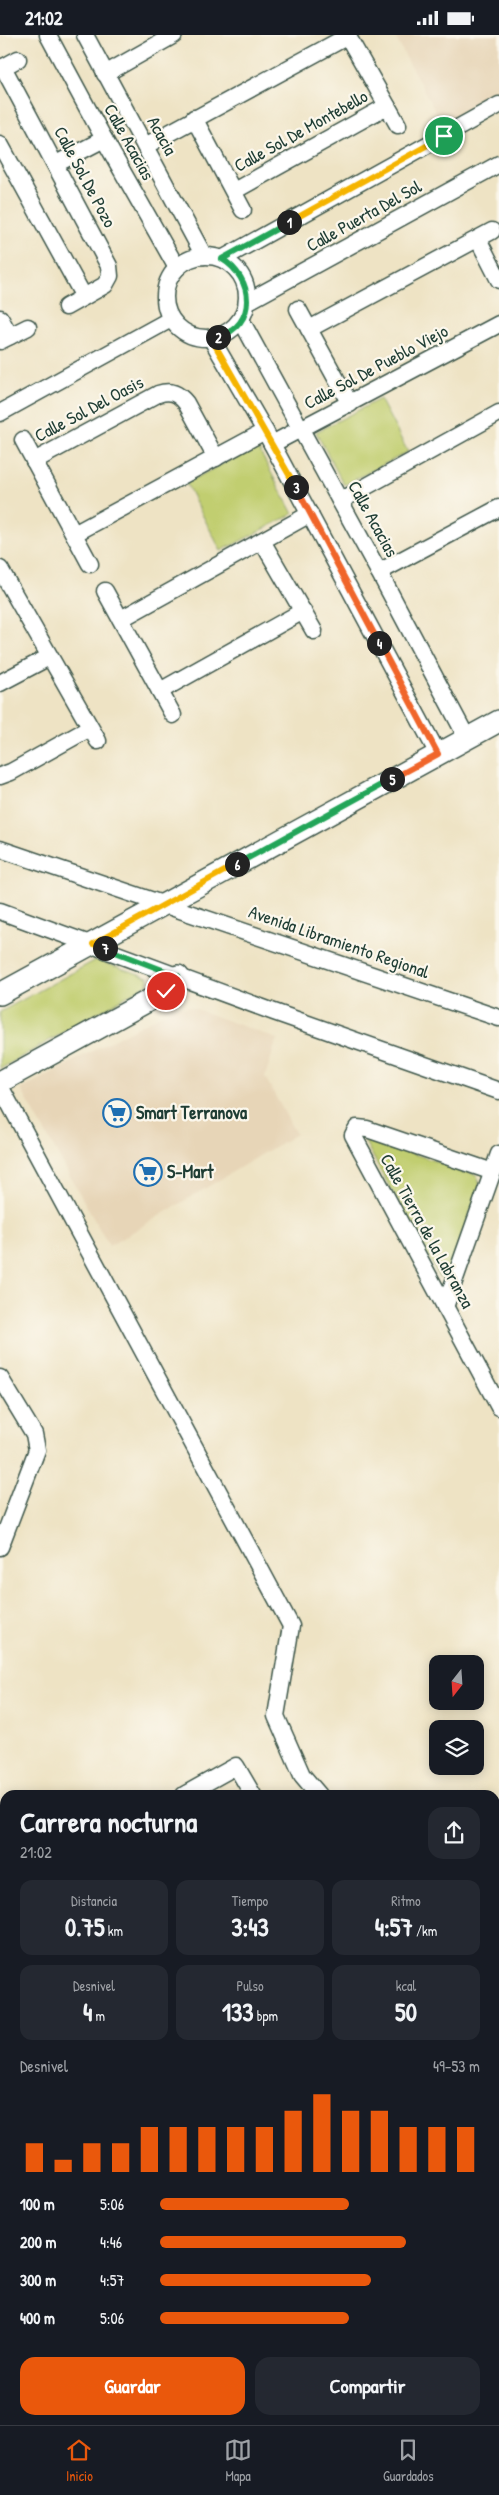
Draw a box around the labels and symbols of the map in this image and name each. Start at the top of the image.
street label: Calle Sol De Montebello [229,83,372,178]
street label: Calle Acacias [98,99,161,185]
street label: Acacia [142,112,183,160]
pin [423,115,465,157]
street label: Calle Sol De Pozo [48,122,123,232]
street label: Calle Puerta Del Sol [302,173,426,258]
pin: 1 [276,209,302,235]
street label: Calle Sol De Pueblo Viejo [299,318,452,415]
pin: 2 [206,325,230,349]
street label: Calle Sol Del Oasis [30,369,148,448]
pin: 3 [284,475,308,499]
street label: Calle Acacias [342,476,405,562]
pin: 4 [366,631,392,655]
pin: 5 [380,767,404,791]
pin: 6 [224,851,250,877]
street label: Avenida Libramiento Regional [246,899,433,984]
pin: 7 [92,935,118,961]
pin [145,970,187,1012]
supermarket icon: Smart Terranova [102,1098,132,1128]
place label: Smart Terranova [136,1100,248,1125]
street label: Calle Tierra de la Labranza [375,1149,480,1312]
supermarket icon: S-Mart [133,1157,163,1187]
place label: S-Mart [167,1159,214,1184]
north arrow [429,1655,484,1710]

